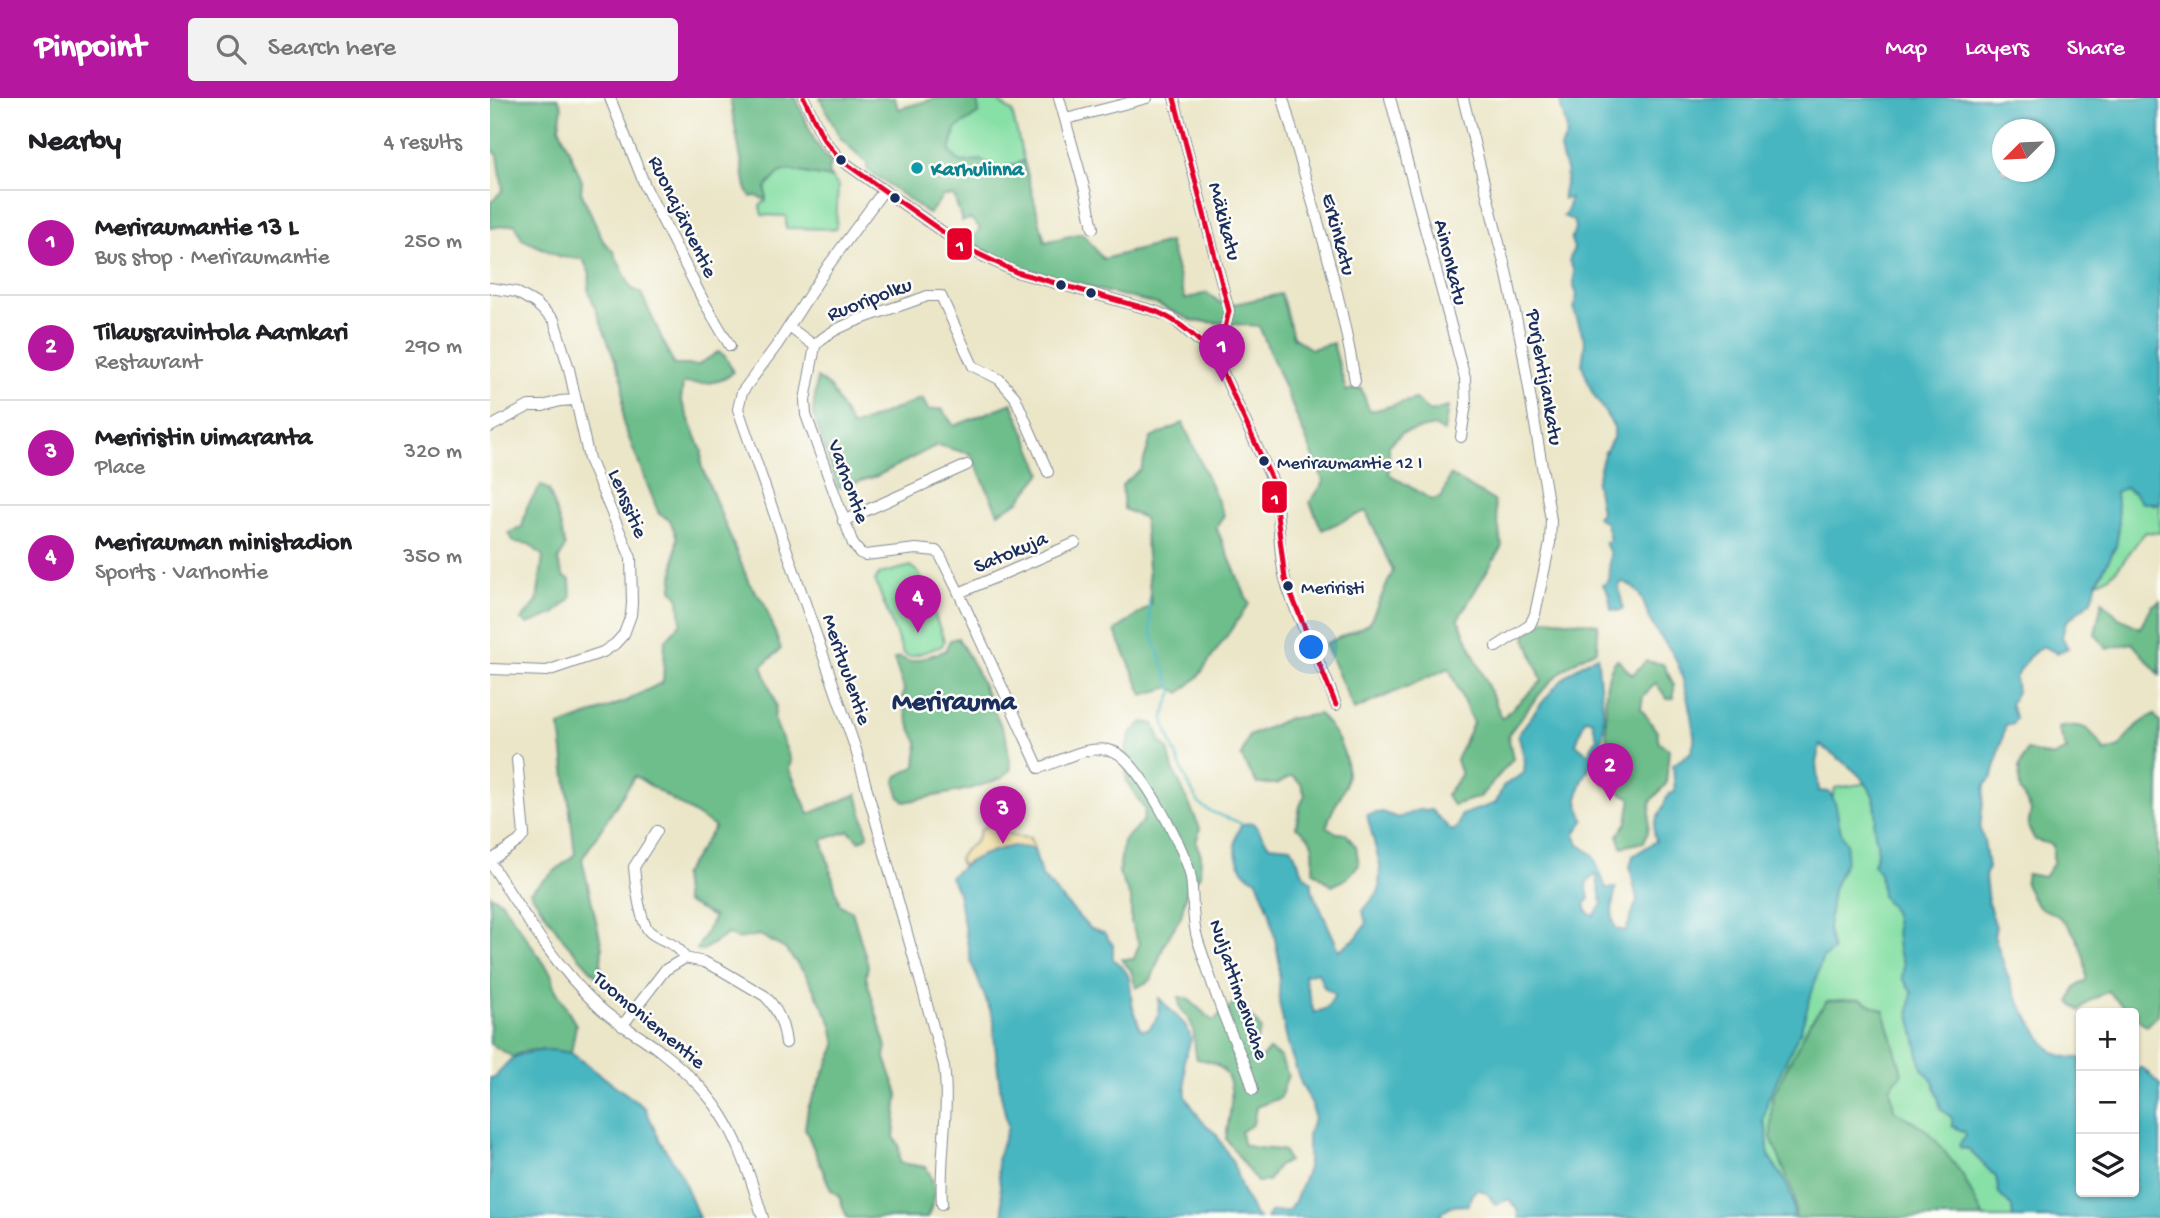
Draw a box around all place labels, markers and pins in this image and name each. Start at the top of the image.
unlabelled marker [834,153,848,167]
place label: Karhulinna [930,159,1025,184]
marker: Karhulinna [909,160,925,176]
unlabelled marker [888,191,902,205]
unlabelled marker [1054,278,1068,292]
unlabelled marker [1084,286,1098,300]
pin: 1 [1199,324,1245,382]
place label: Meriraumantie 12 I [1277,453,1422,476]
marker: Meriraumantie 12 I [1257,454,1271,468]
pin: 4 [895,575,941,633]
place label: Meriristi [1301,578,1365,601]
marker: Meriristi [1281,579,1295,593]
pin: 2 [1587,743,1633,801]
pin: 3 [980,786,1026,844]

